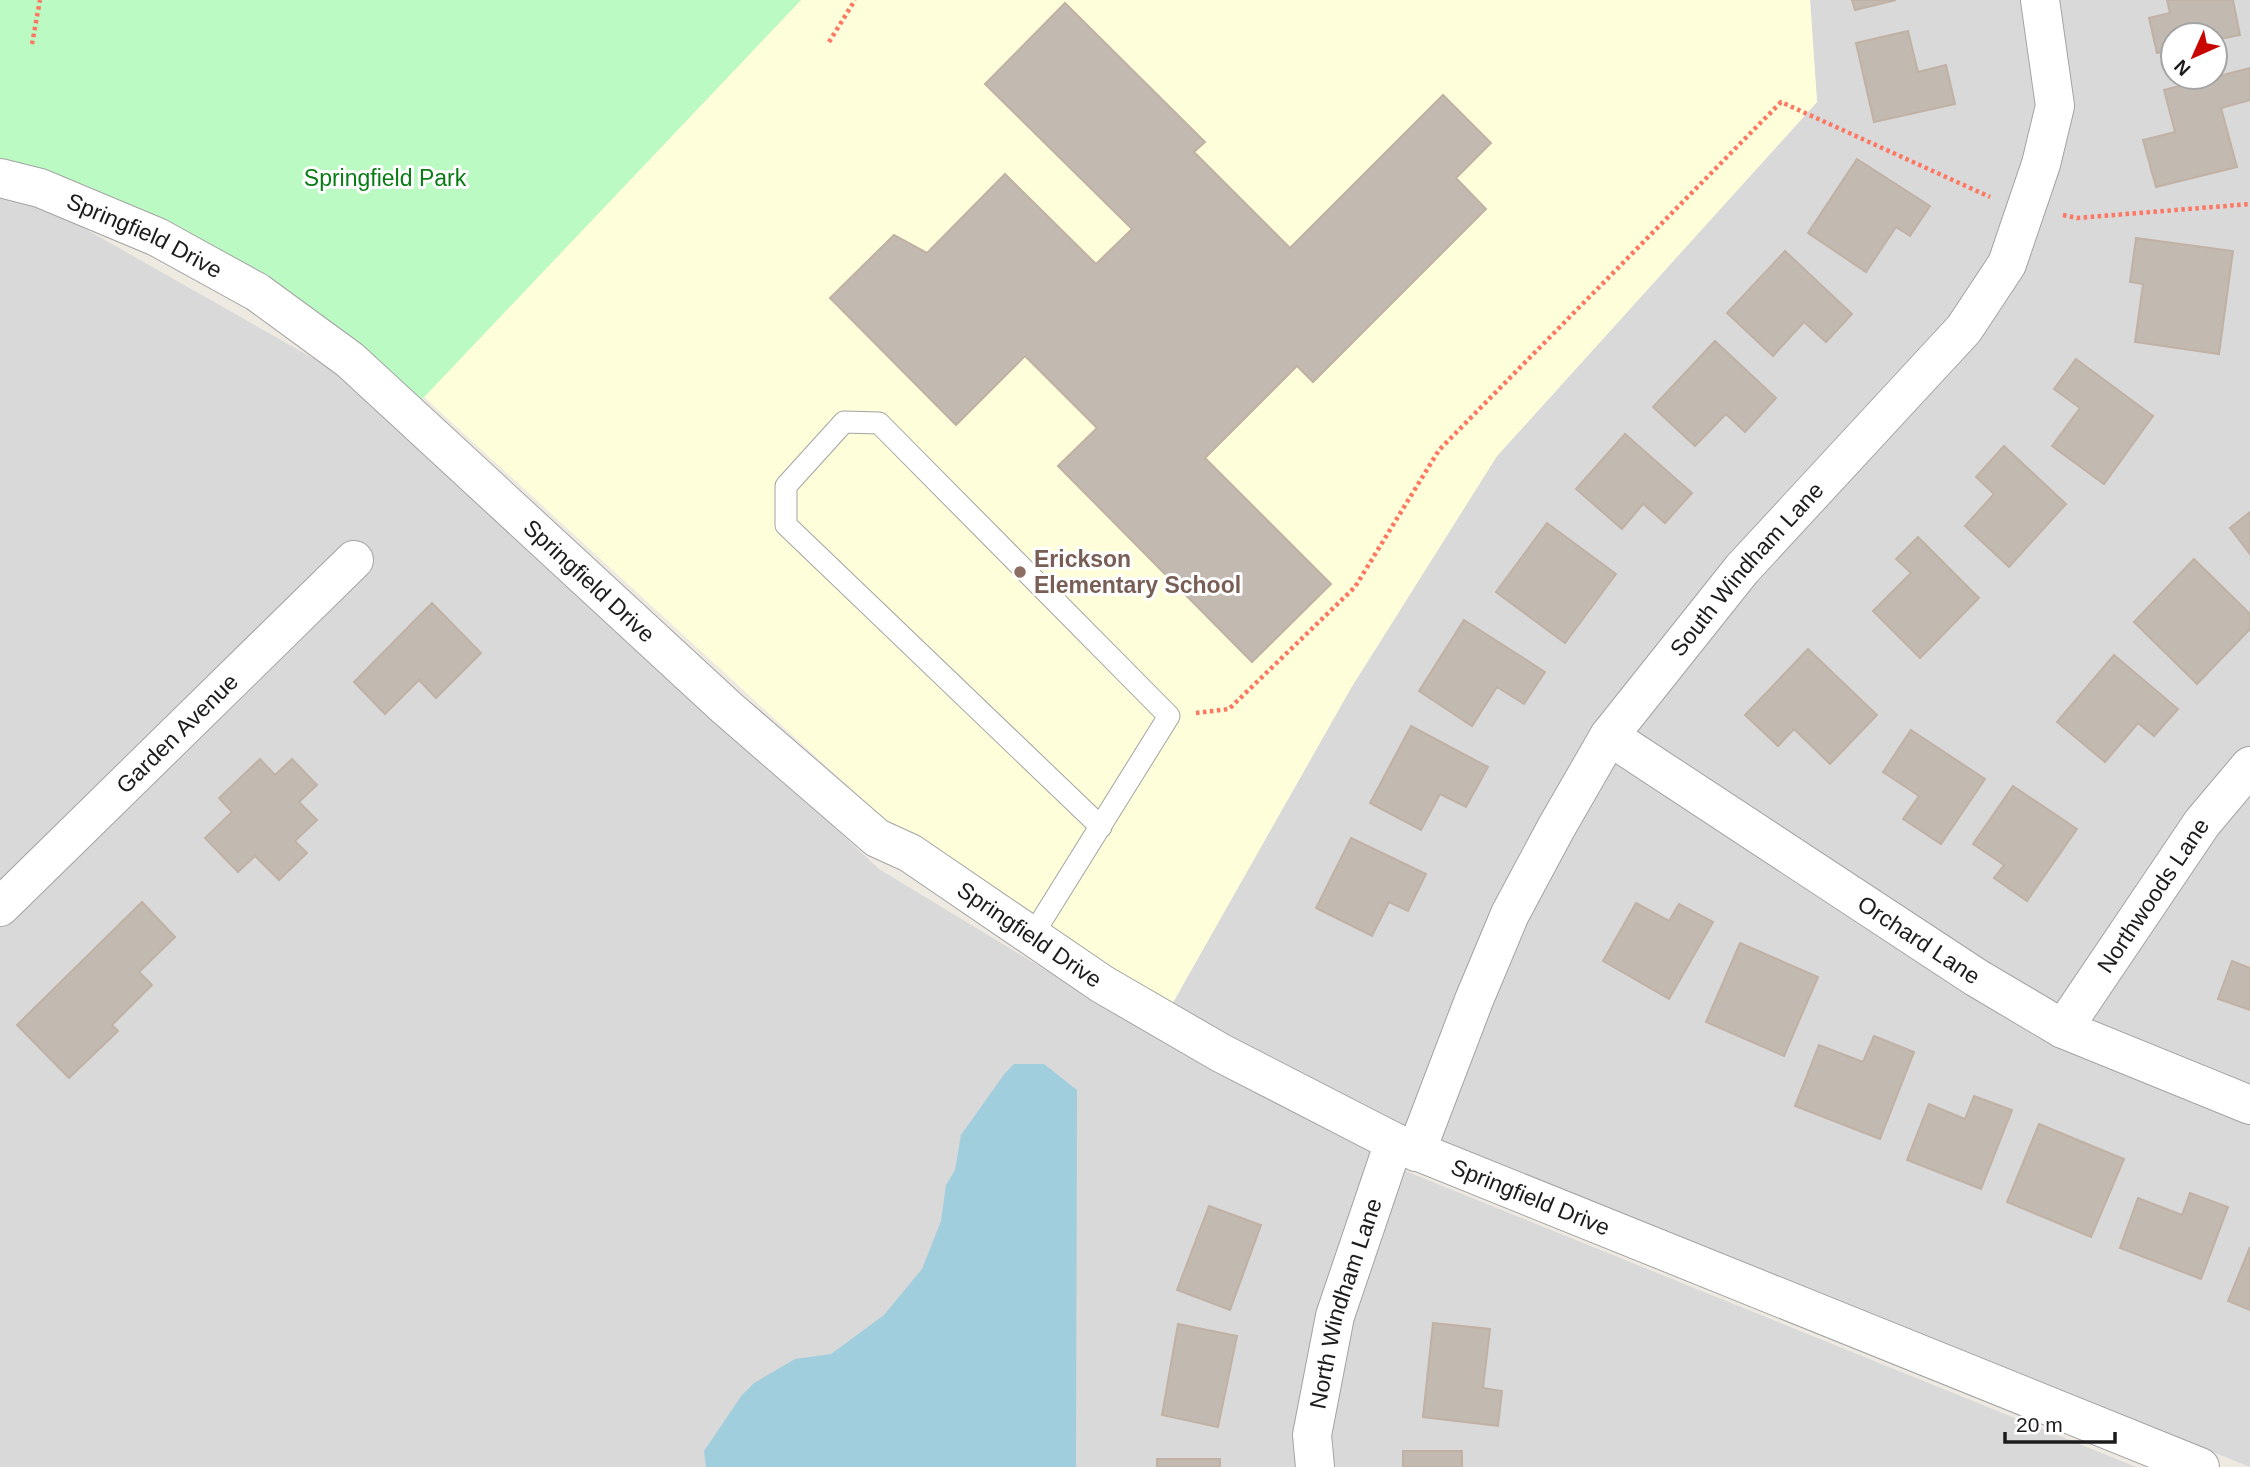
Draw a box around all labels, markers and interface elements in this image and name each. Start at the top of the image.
north arrow [2159,21,2229,91]
text: N [2170,55,2195,80]
park label: Springfield Park [304,165,467,191]
street label: Springfield Drive [63,188,227,283]
street label: South Windham Lane [1665,477,1829,661]
street label: Springfield Drive [518,514,660,648]
place label: Erickson Elementary School [1034,546,1241,598]
marker: Erickson Elementary School [1012,564,1028,580]
street label: Garden Avenue [111,668,243,799]
street label: Northwoods Lane [2092,814,2214,978]
street label: Springfield Drive [953,876,1107,993]
street label: Orchard Lane [1853,890,1985,989]
street label: Springfield Drive [1447,1153,1614,1241]
street label: North Windham Lane [1304,1195,1387,1411]
scale bar [2005,1400,2115,1444]
text: 20 m [2016,1413,2063,1436]

